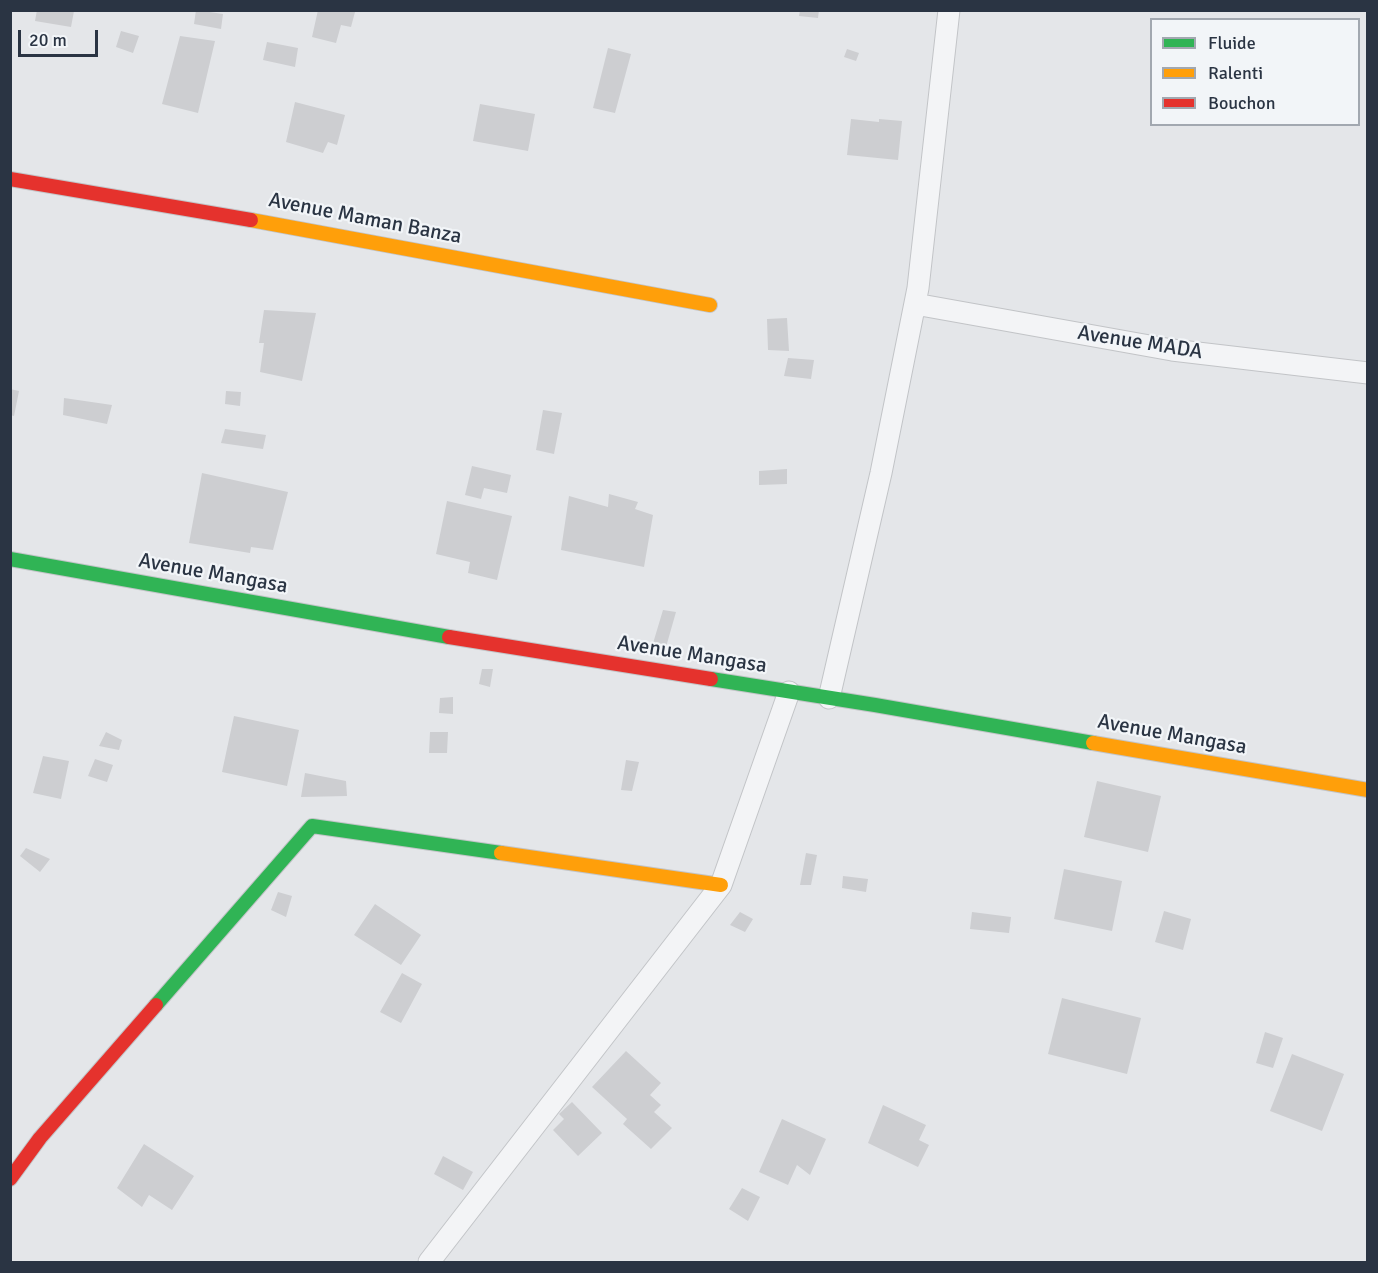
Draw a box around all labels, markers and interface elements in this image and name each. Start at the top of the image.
scale bar [21,18,100,56]
legend [1150,18,1360,126]
text: 20 m [29,29,67,51]
text: Fluide [1208,32,1256,54]
text: Ralenti [1208,62,1263,84]
text: Bouchon [1208,92,1276,114]
street label: Avenue Maman Banza [266,188,464,250]
street label: Avenue MADA [1076,321,1204,365]
street label: Avenue Mangasa [136,548,290,600]
street label: Avenue Mangasa [615,631,769,679]
street label: Avenue Mangasa [1095,709,1249,761]

